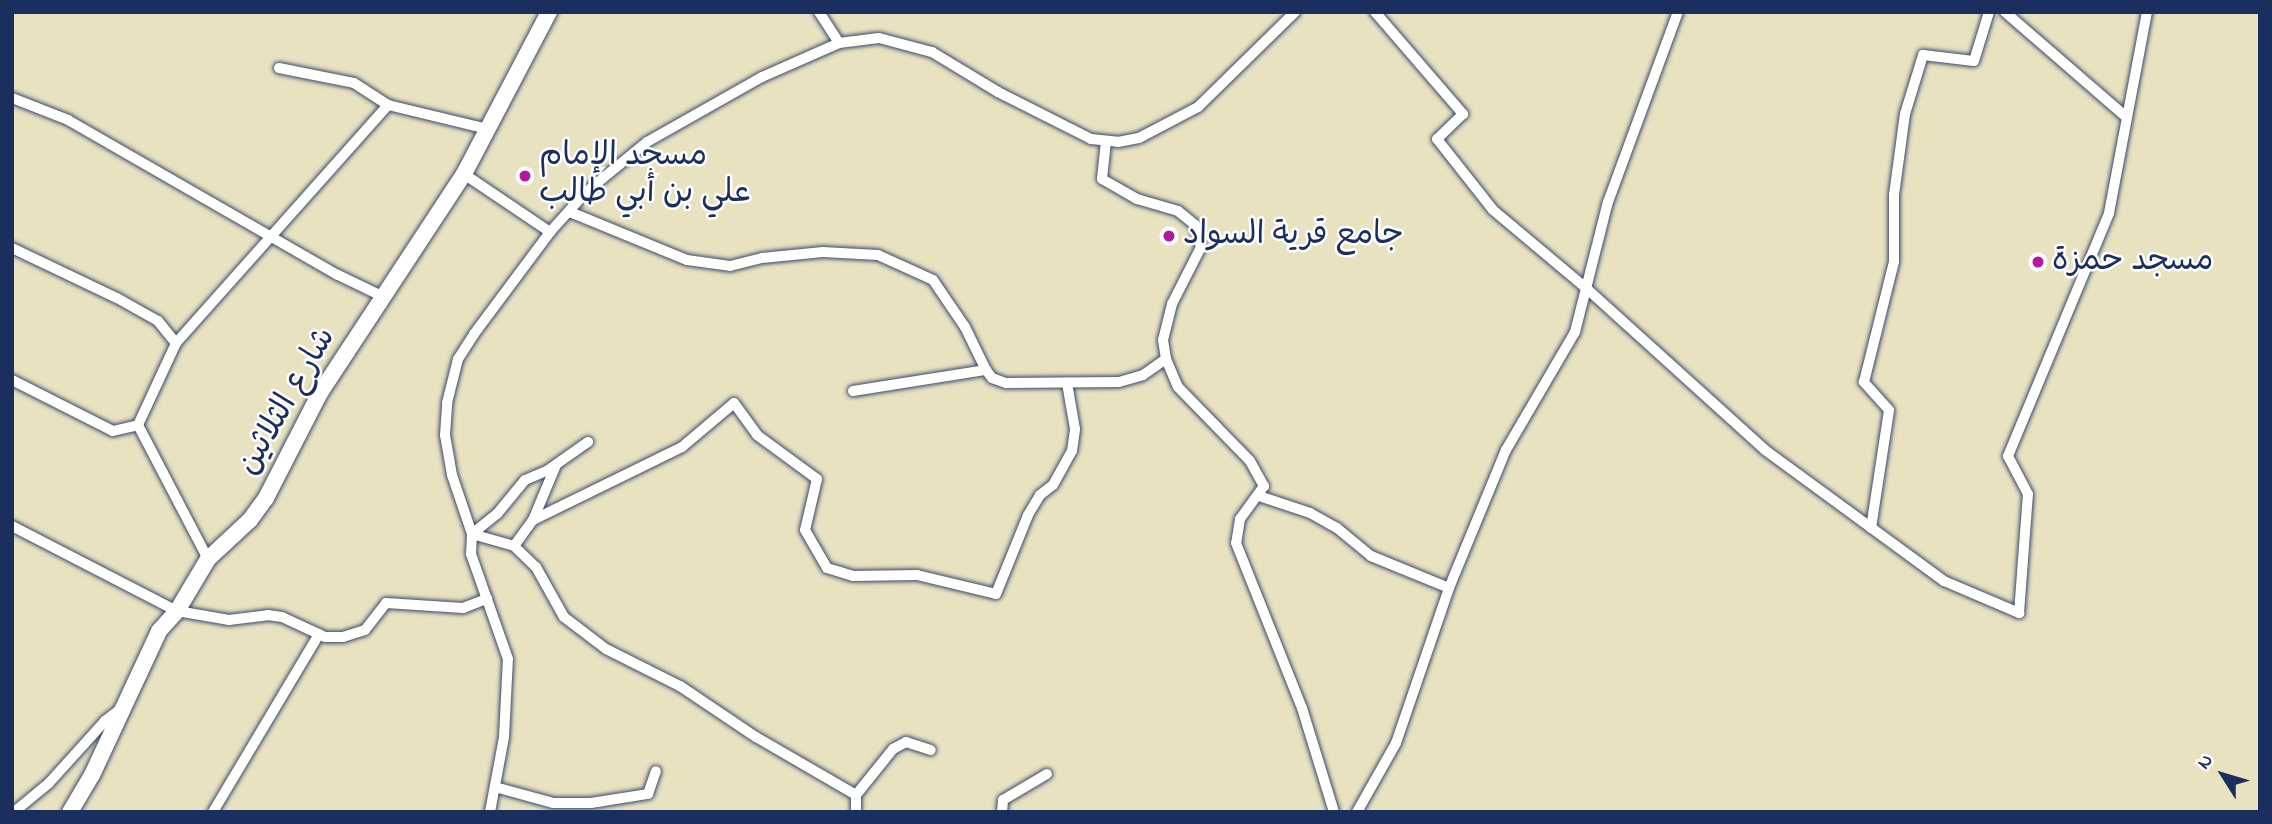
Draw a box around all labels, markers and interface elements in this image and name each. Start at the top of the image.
place label: مسجد الإمام علي بن أبي طالب [539,139,751,214]
marker: مسجد الإمام علي بن أبي طالب [517,168,533,184]
place label: جامع قرية السواد [1183,217,1404,255]
marker: جامع قرية السواد [1161,228,1177,244]
place label: مسجد حمزة [2052,243,2213,281]
marker: مسجد حمزة [2030,254,2046,270]
street label: شارع الثلاثين [230,321,346,483]
north arrow [2188,740,2258,810]
text: N [2191,749,2220,775]

